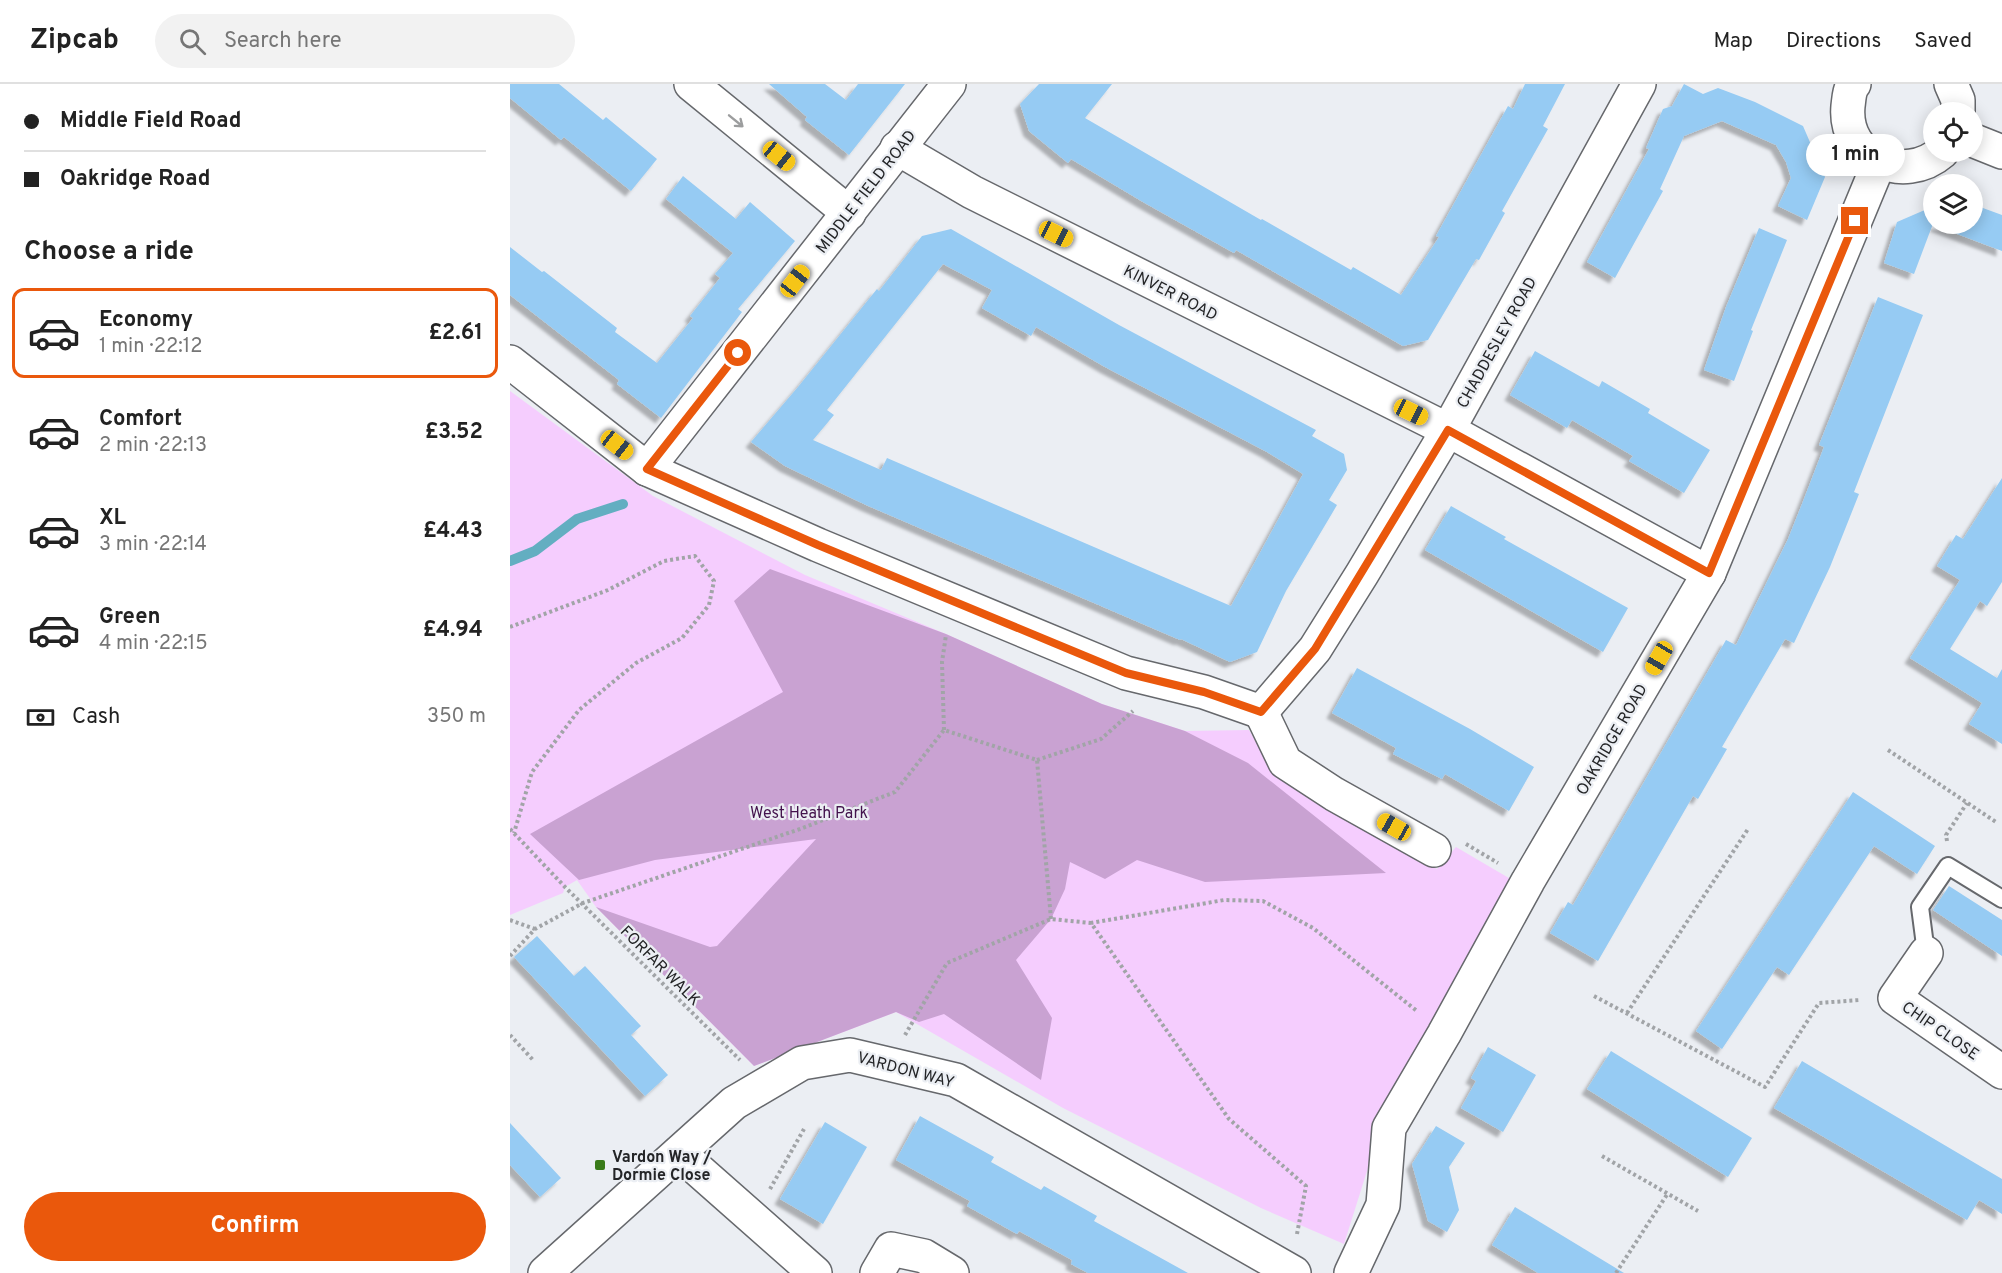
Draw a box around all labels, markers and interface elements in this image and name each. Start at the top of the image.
search box [155,14,575,68]
text: Zipcab [30,23,119,59]
icon: search [176,25,209,58]
text: Search here [224,28,341,55]
text: Map [1713,28,1753,55]
text: Directions [1786,28,1881,55]
text: Saved [1914,28,1972,55]
map controls [1923,102,1983,234]
button: locate [1923,102,1983,162]
text: Middle Field Road [60,108,241,135]
one-way arrow [728,114,743,128]
street label: MIDDLE FIELD ROAD [812,127,921,258]
callout: 1 min [1806,134,1904,176]
car [759,138,799,174]
text: 1 min [1831,142,1880,168]
text: Oakridge Road [60,166,210,193]
button: layers [1923,174,1983,234]
route end [1841,207,1868,234]
car [1036,218,1076,250]
text: Choose a ride [24,235,194,269]
car [777,261,813,301]
street label: KINVER ROAD [1120,261,1221,326]
street label: CHADDESLEY ROAD [1453,274,1542,412]
icon: car [27,306,81,360]
text: Economy [99,307,193,334]
text: £2.61 [429,320,483,347]
text: 1 min · 22:12 [99,334,203,360]
route start [724,339,751,366]
car [1391,396,1431,428]
icon: car [27,405,81,459]
text: Comfort [99,406,182,433]
text: £3.52 [425,419,483,446]
car [597,427,637,463]
text: 2 min · 22:13 [99,433,207,459]
icon: car [27,504,81,558]
text: XL [99,505,126,532]
text: £4.43 [423,518,483,545]
text: 3 min · 22:14 [99,532,207,558]
icon: car [27,603,81,657]
text: Green [99,604,161,631]
text: £4.94 [423,617,483,644]
text: 4 min · 22:15 [99,631,208,657]
car [1642,638,1676,678]
street label: OAKRIDGE ROAD [1573,681,1653,799]
icon: cash [24,701,57,734]
text: Cash [72,704,121,731]
text: 350 m [427,704,486,730]
park label: West Heath Park [750,804,868,824]
car [1374,810,1414,844]
street label: FORFAR WALK [615,922,704,1011]
street label: CHIP CLOSE [1897,998,1982,1066]
street label: VARDON WAY [855,1048,956,1094]
place label: Vardon Way / Dormie Close [612,1148,712,1186]
marker: Vardon Way / Dormie Close [593,1158,607,1172]
button: Confirm [24,1192,486,1261]

